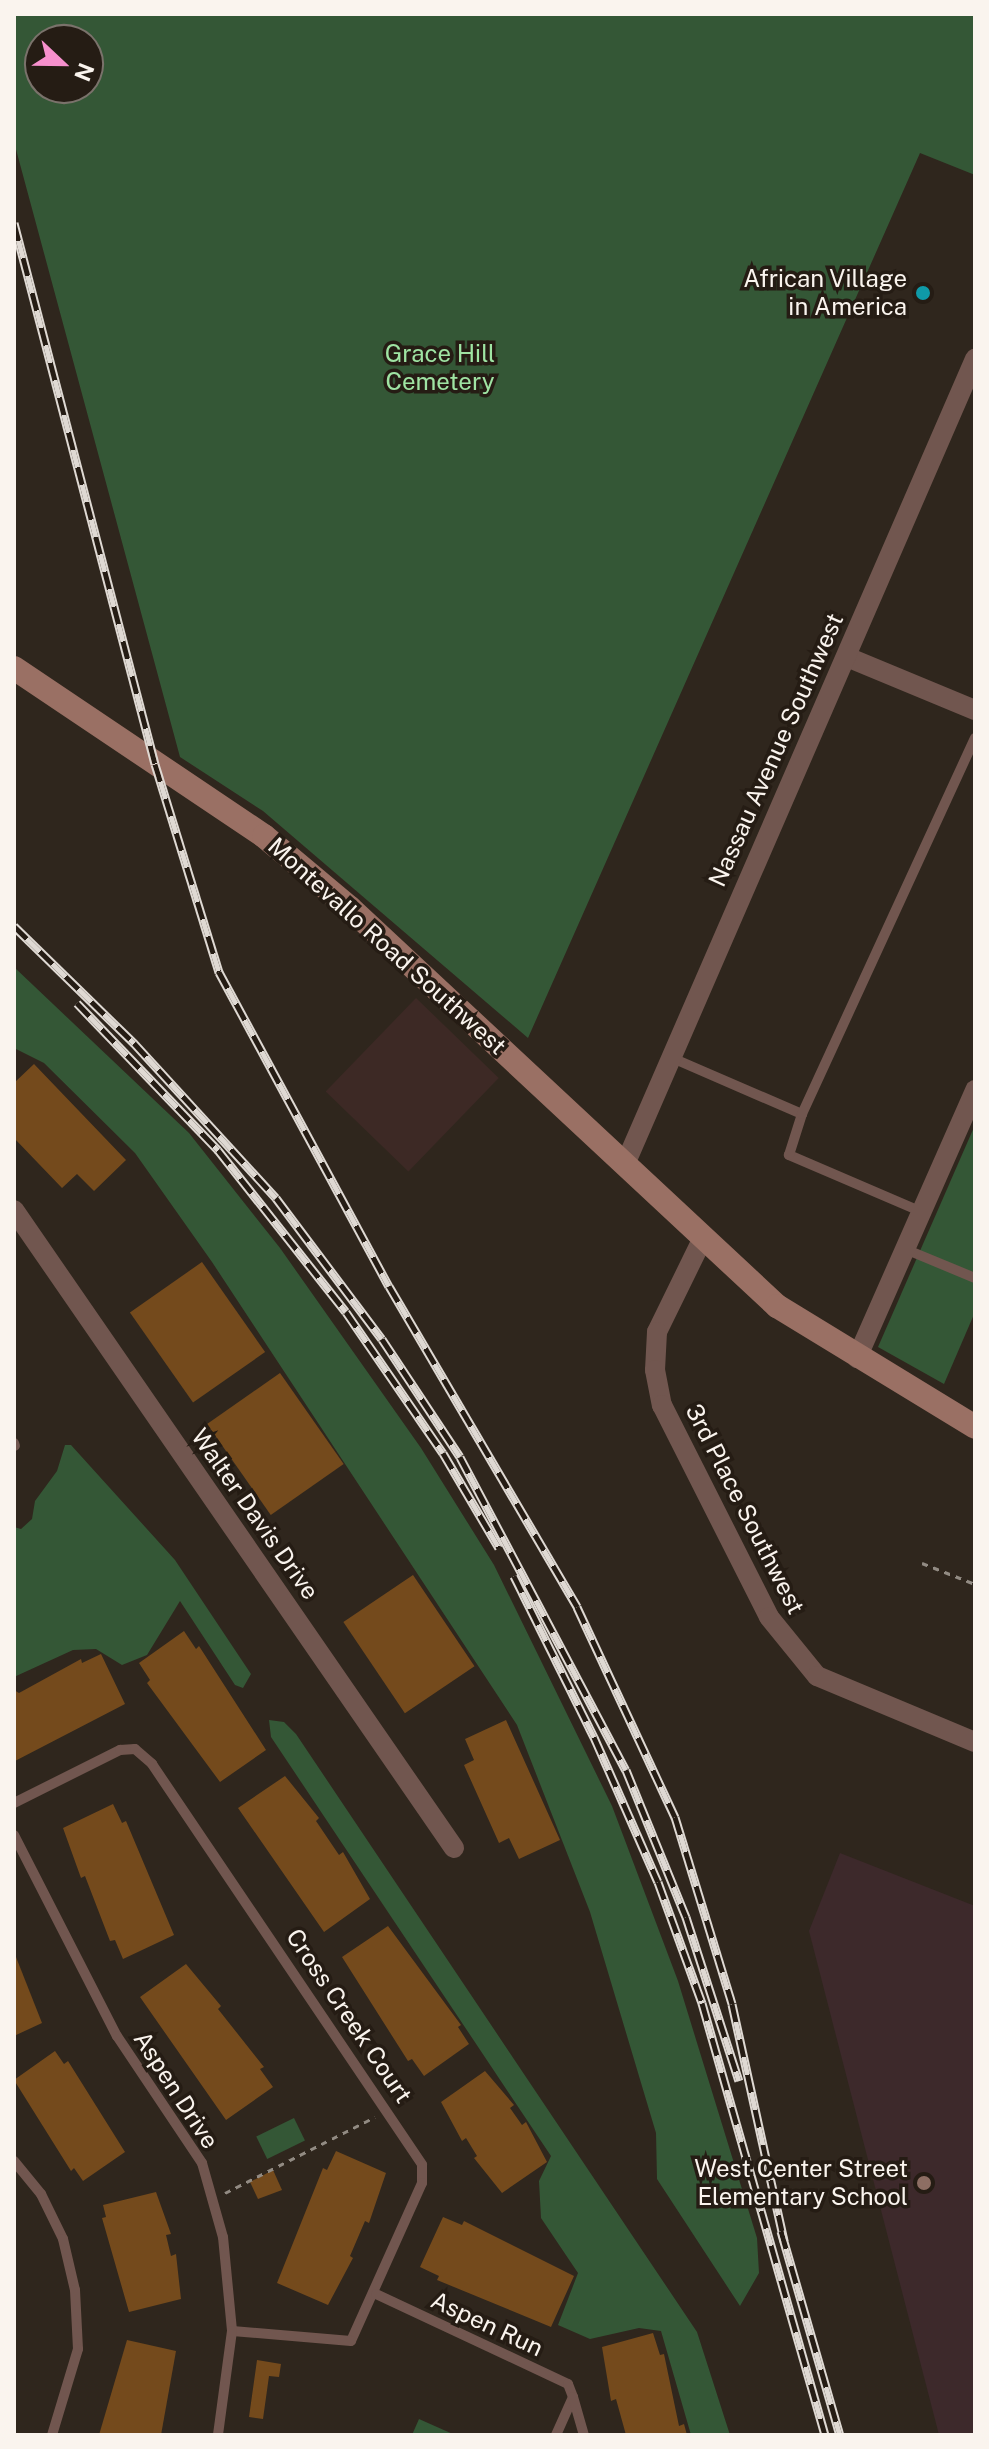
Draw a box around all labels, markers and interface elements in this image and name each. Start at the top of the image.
north arrow [24,24,104,104]
text: N [69,59,100,85]
place label: African Village in America [743,265,907,321]
marker: African Village in America [914,284,932,302]
park label: Grace Hill Cemetery [385,340,495,396]
street label: Nassau Avenue Southwest [703,609,849,891]
street label: Montevallo Road Southwest [262,831,512,1061]
street label: 3rd Place Southwest [679,1399,811,1619]
street label: Walter Davis Drive [185,1423,325,1605]
street label: Cross Creek Court [280,1923,418,2109]
street label: Aspen Drive [127,2026,225,2154]
place label: West Center Street Elementary School [694,2155,908,2211]
marker: West Center Street Elementary School [915,2174,933,2192]
street label: Aspen Run [426,2286,548,2362]

